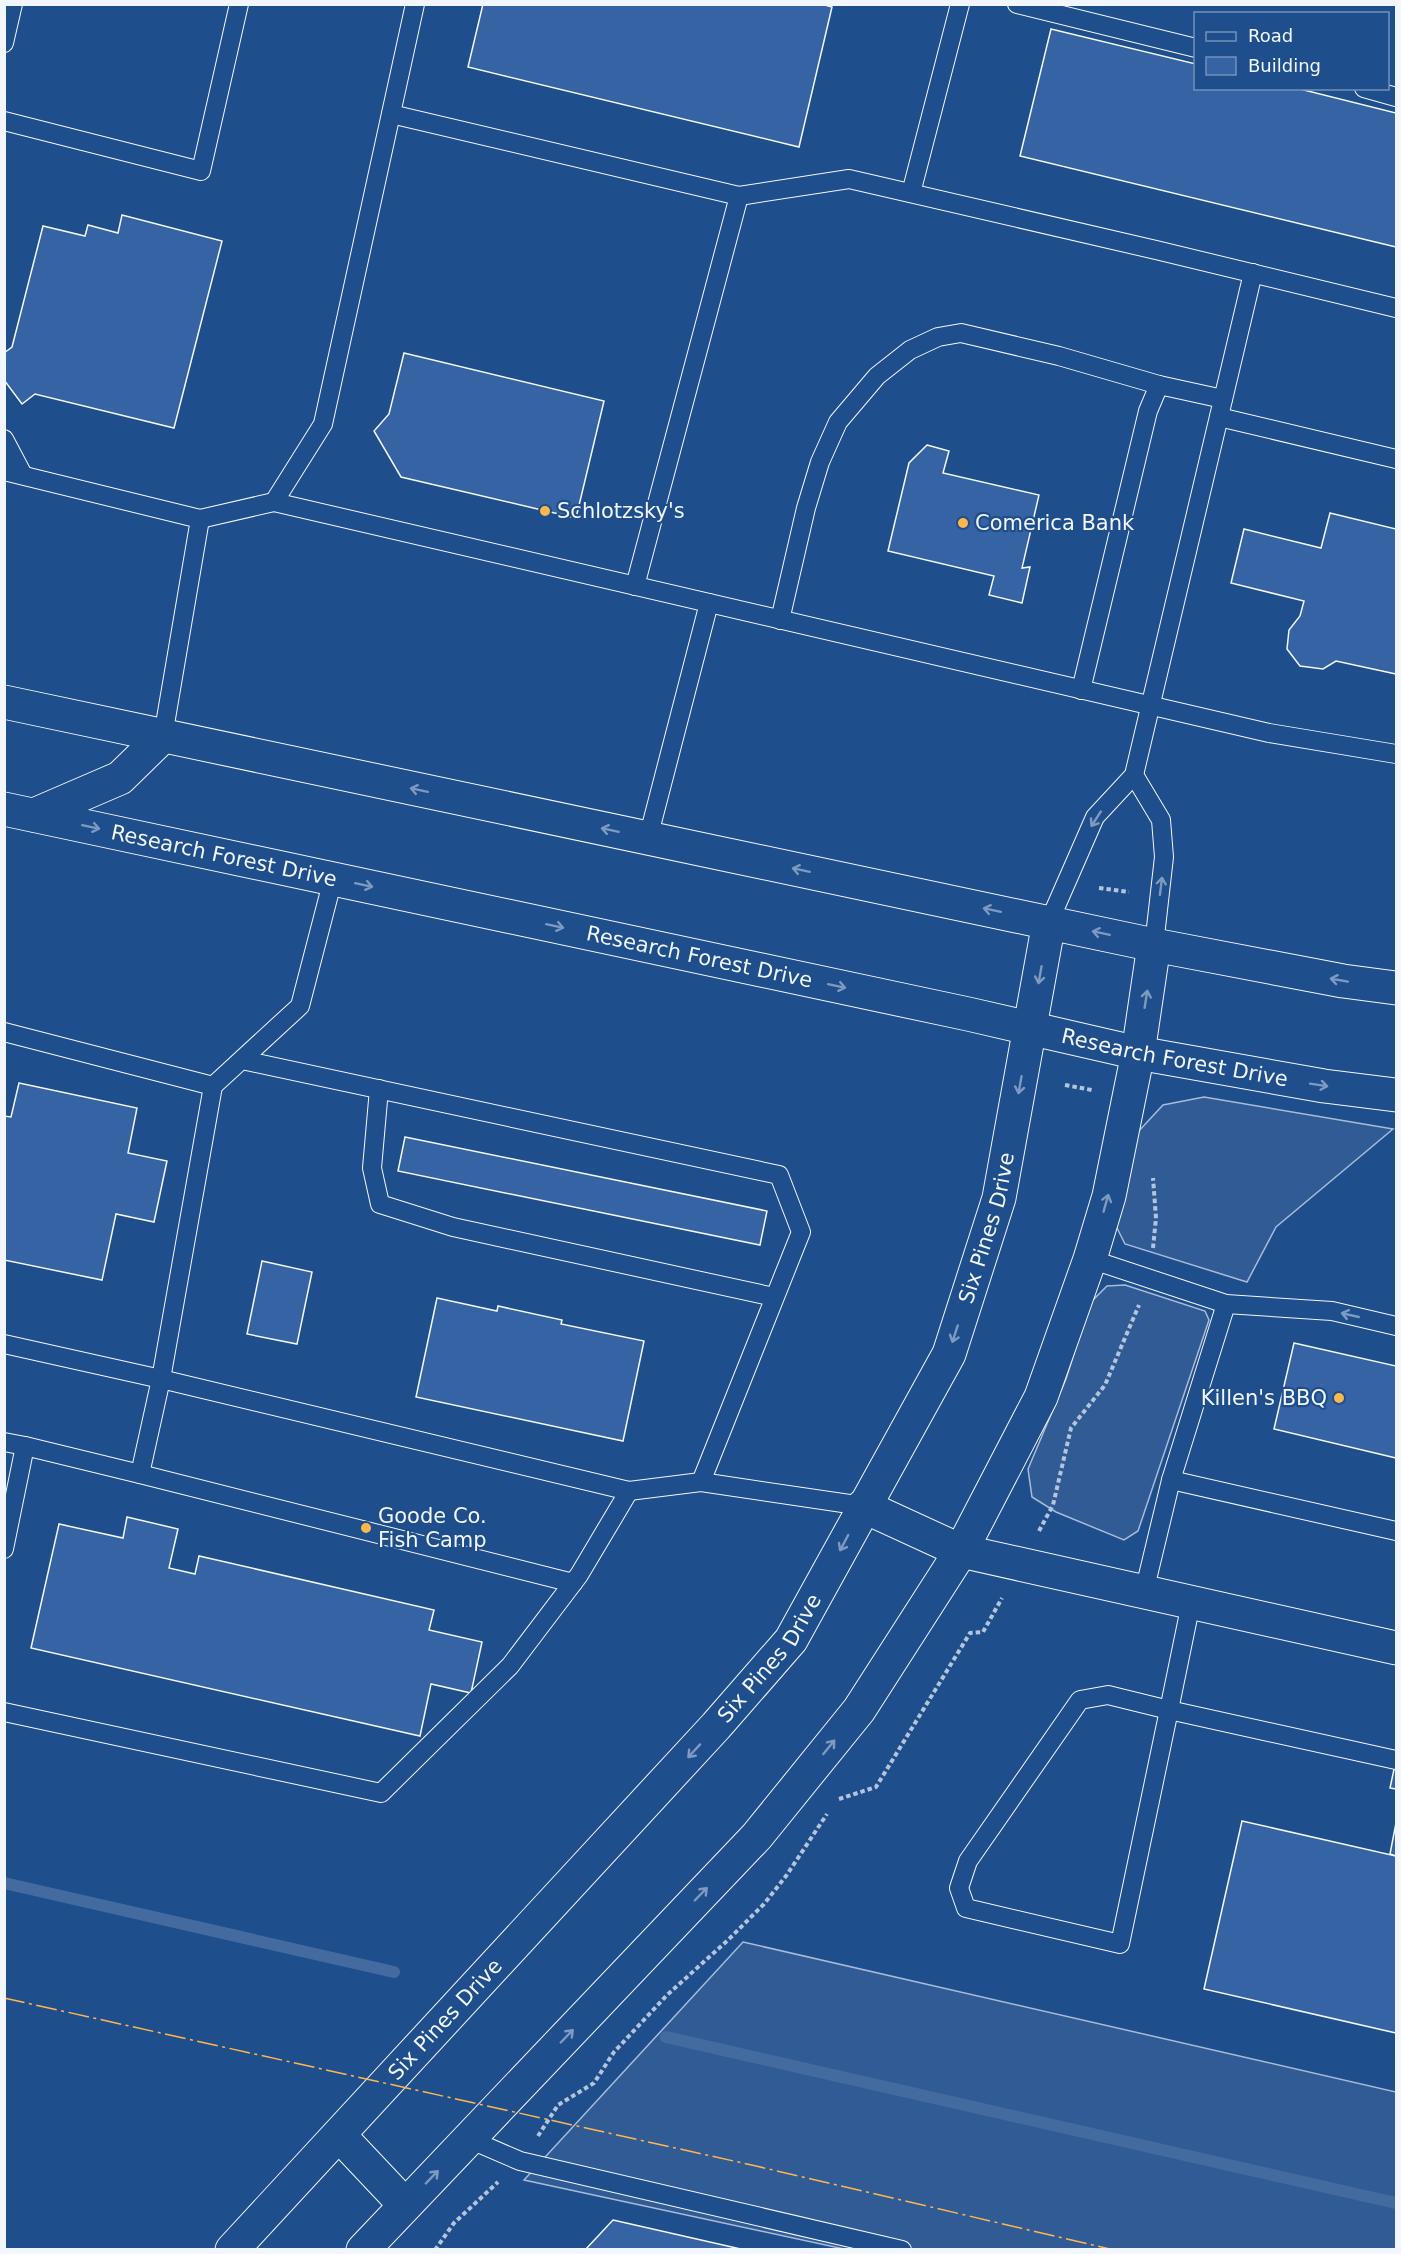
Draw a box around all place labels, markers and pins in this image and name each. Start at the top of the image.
place label: Schlotzsky's [557,499,685,523]
marker: Schlotzsky's [538,504,552,518]
place label: Comerica Bank [975,511,1135,535]
marker: Comerica Bank [956,516,970,530]
place label: Killen's BBQ [1201,1386,1327,1410]
marker: Killen's BBQ [1332,1391,1346,1405]
place label: Goode Co. Fish Camp [378,1504,487,1552]
marker: Goode Co. Fish Camp [359,1521,373,1535]

